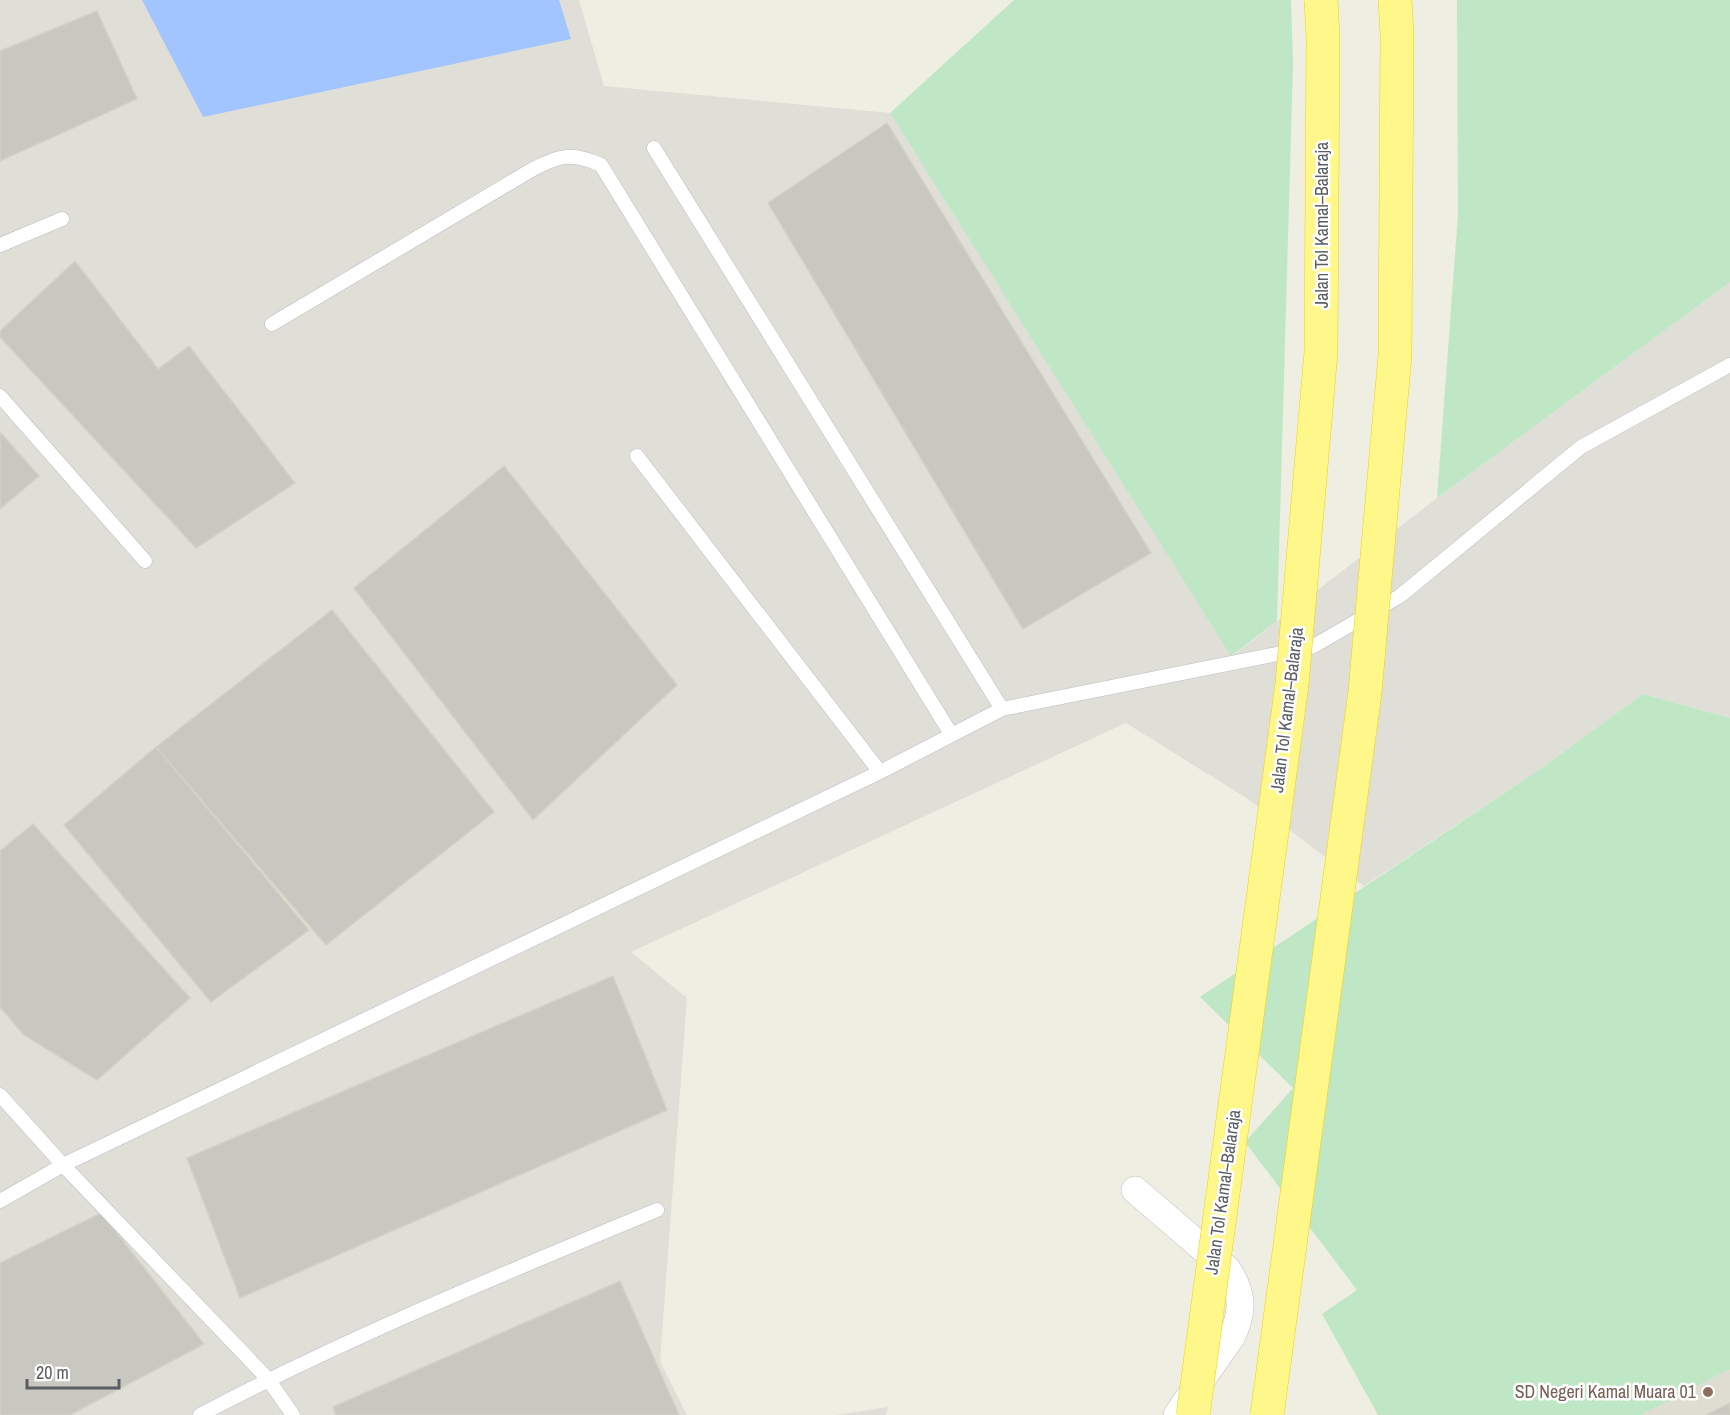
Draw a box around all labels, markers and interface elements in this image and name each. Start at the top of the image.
street label: Jalan Tol Kamal–Balaraja [1309,142,1334,308]
street label: Jalan Tol Kamal–Balaraja [1264,626,1309,794]
street label: Jalan Tol Kamal–Balaraja [1199,1108,1246,1276]
scale bar [27,1352,118,1390]
text: 20 m [36,1360,69,1385]
place label: SD Negeri Kamal Muara 01 [1515,1379,1697,1404]
marker: SD Negeri Kamal Muara 01 [1701,1385,1715,1399]

